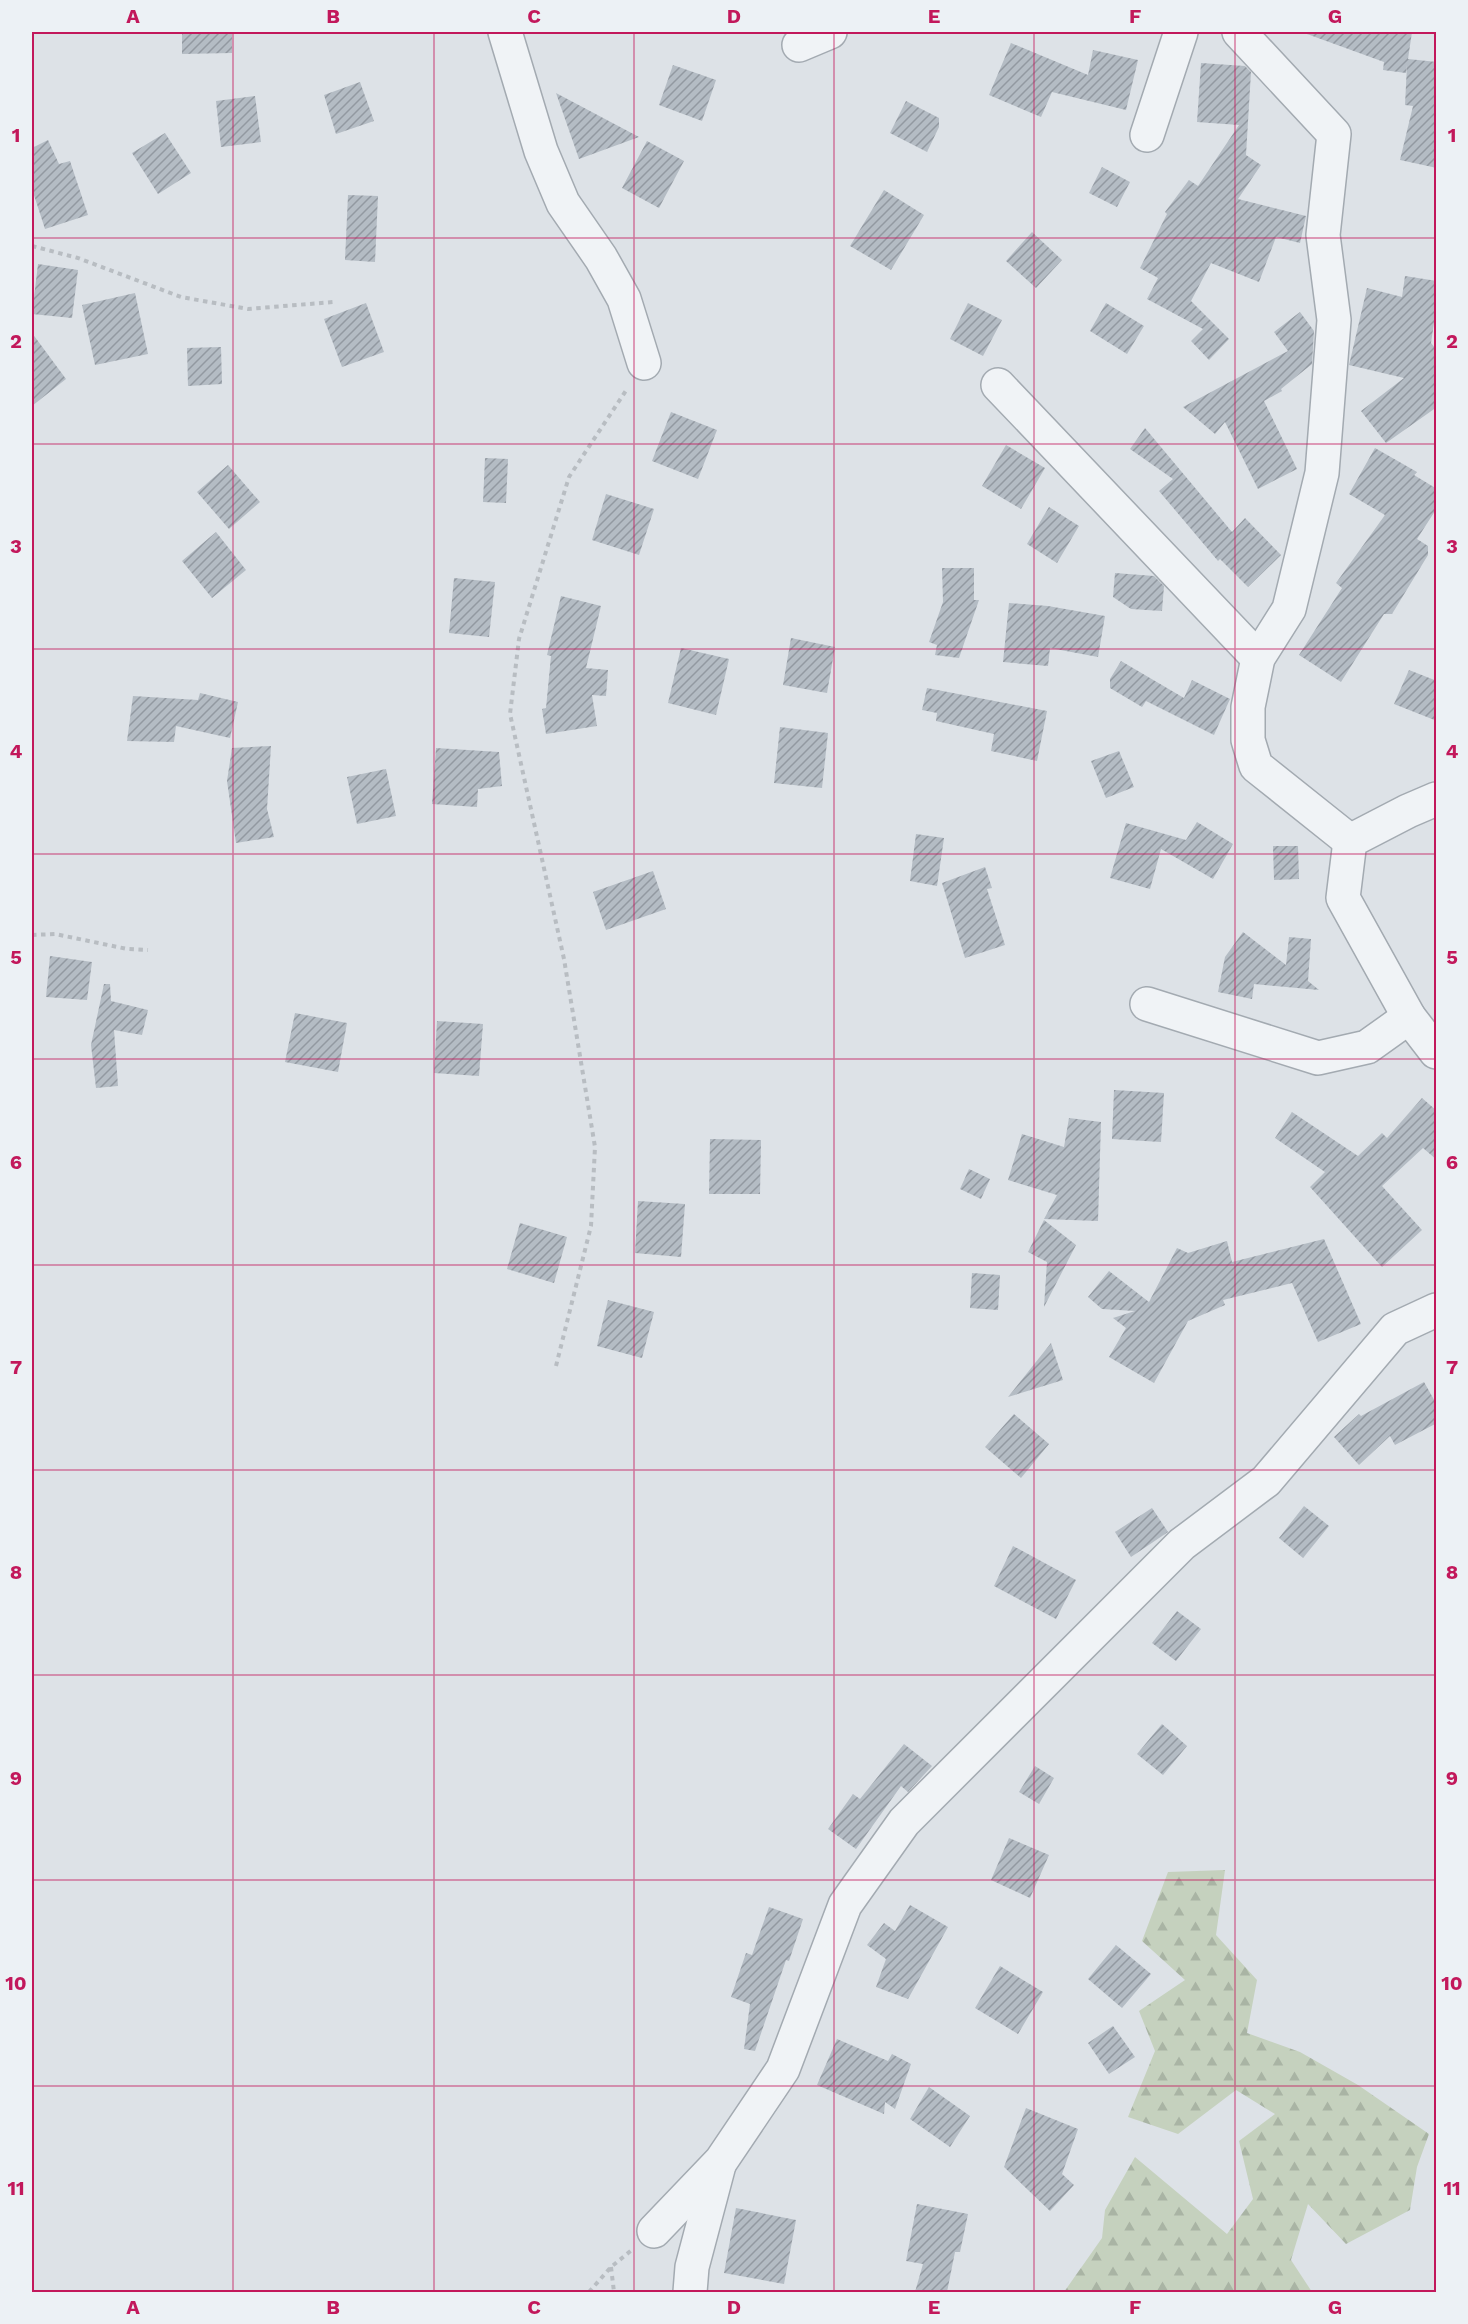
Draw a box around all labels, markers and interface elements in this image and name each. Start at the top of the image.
text: A [126,4,140,28]
text: B [326,4,340,28]
text: C [527,4,541,28]
text: D [727,4,741,28]
text: E [928,4,940,28]
text: F [1129,4,1141,28]
text: G [1328,4,1342,28]
text: 1 [12,123,20,147]
text: 1 [1448,123,1456,147]
text: 2 [10,329,22,353]
text: 2 [1446,329,1458,353]
text: 3 [10,534,22,558]
text: 3 [1446,534,1458,558]
text: 4 [10,739,23,763]
text: 4 [1446,739,1459,763]
text: 5 [10,945,22,969]
text: 5 [1446,945,1458,969]
text: 6 [10,1150,22,1174]
text: 6 [1446,1150,1458,1174]
text: 7 [10,1355,22,1379]
text: 7 [1446,1355,1458,1379]
text: 8 [10,1560,22,1584]
text: 8 [1446,1560,1458,1584]
text: 9 [10,1766,22,1790]
text: 9 [1446,1766,1458,1790]
text: 10 [5,1971,27,1995]
text: 10 [1441,1971,1463,1995]
text: 11 [7,2176,25,2200]
text: 11 [1443,2176,1461,2200]
text: A [126,2295,140,2319]
text: B [326,2295,340,2319]
text: C [527,2295,541,2319]
text: D [727,2295,741,2319]
text: E [928,2295,940,2319]
text: F [1129,2295,1141,2319]
text: G [1328,2295,1342,2319]

